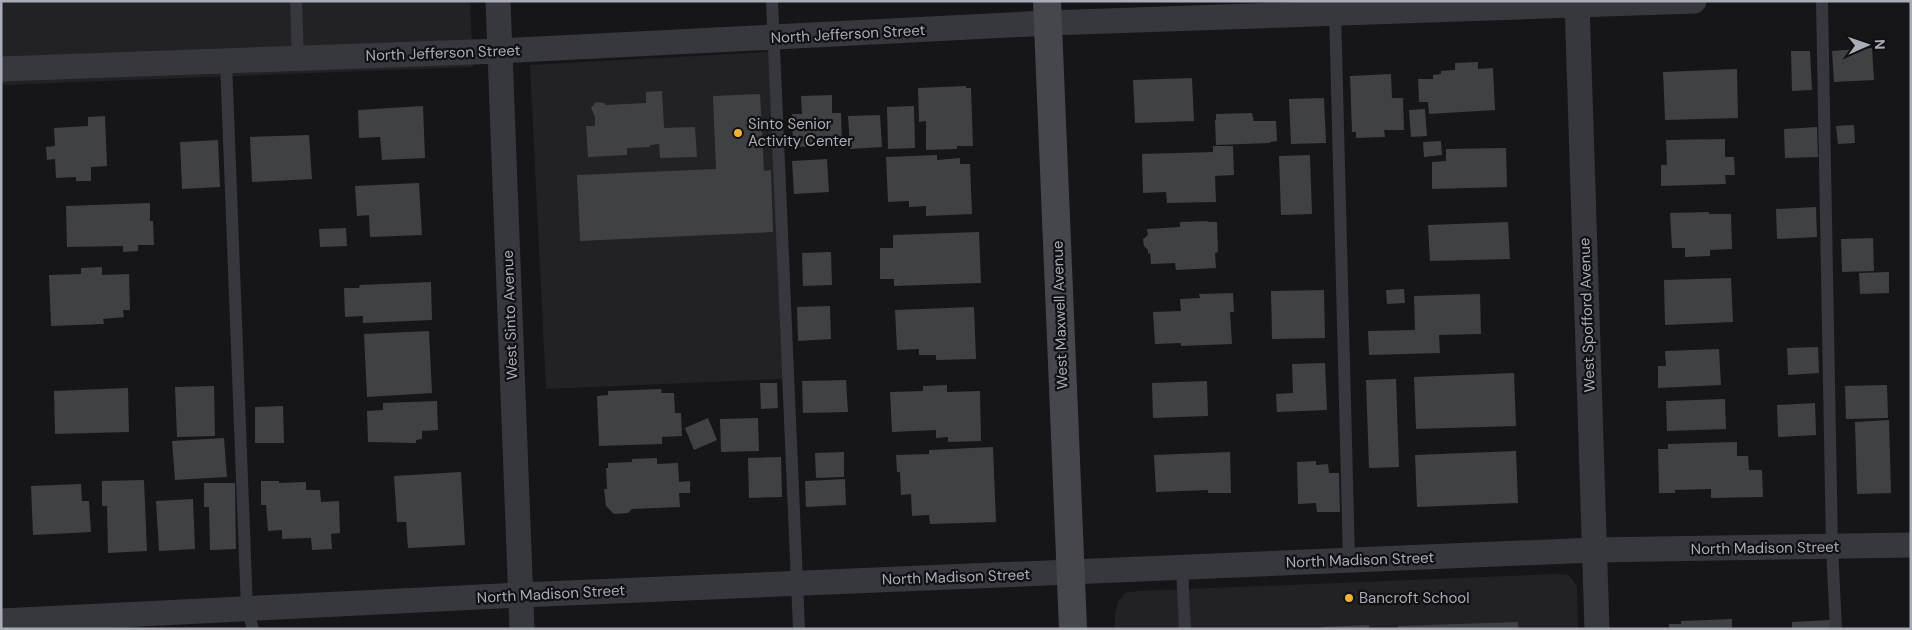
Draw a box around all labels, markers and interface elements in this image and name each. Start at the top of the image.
street label: North Jefferson Street [770,20,926,48]
north arrow [1842,20,1892,70]
text: N [1871,39,1889,50]
street label: North Jefferson Street [365,40,521,66]
place label: Sinto Senior Activity Center [748,114,853,151]
marker: Sinto Senior Activity Center [732,127,744,139]
street label: West Spofford Avenue [1574,237,1600,393]
street label: West Maxwell Avenue [1047,240,1073,390]
street label: West Sinto Avenue [498,250,522,380]
street label: North Madison Street [1691,537,1840,559]
street label: North Madison Street [1285,547,1435,573]
street label: North Madison Street [881,564,1031,590]
street label: North Madison Street [476,580,626,608]
place label: Bancroft School [1359,588,1470,608]
marker: Bancroft School [1343,592,1355,604]

